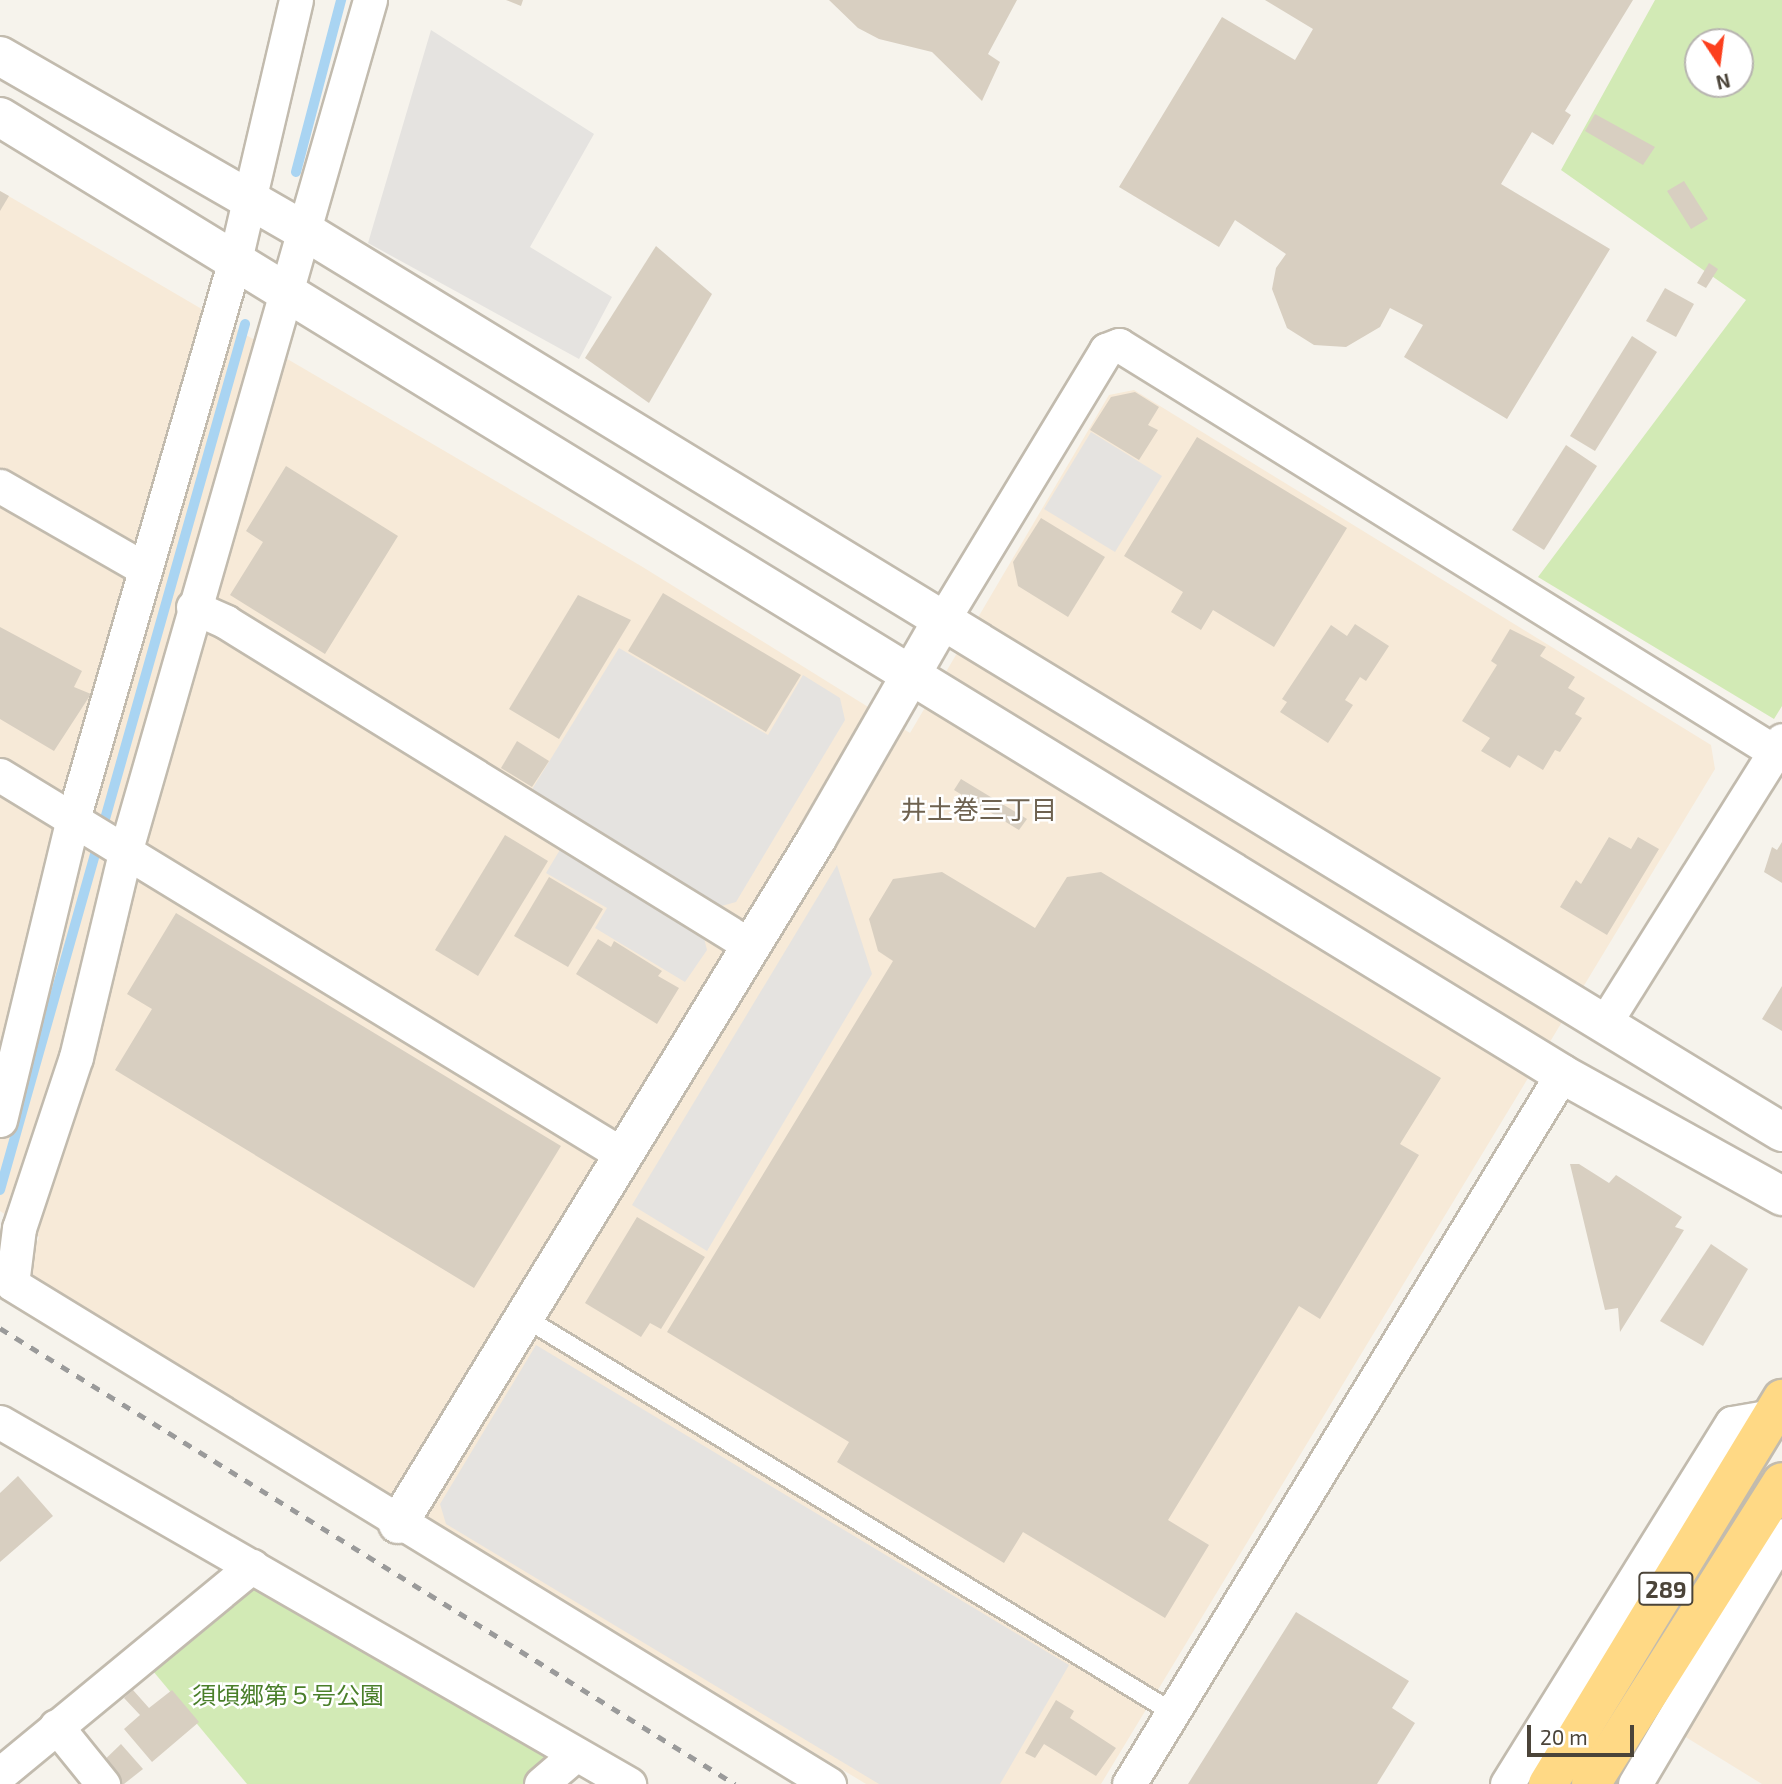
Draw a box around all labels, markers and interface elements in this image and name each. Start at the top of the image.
north arrow [1684,28,1754,98]
text: N [1714,69,1733,95]
district label: 井土巻三丁目 [901,793,1057,825]
road number: 289 [1638,1570,1694,1608]
park label: 須頃郷第５号公園 [192,1681,384,1709]
scale bar [1530,1710,1637,1754]
text: 20 m [1540,1724,1588,1749]

